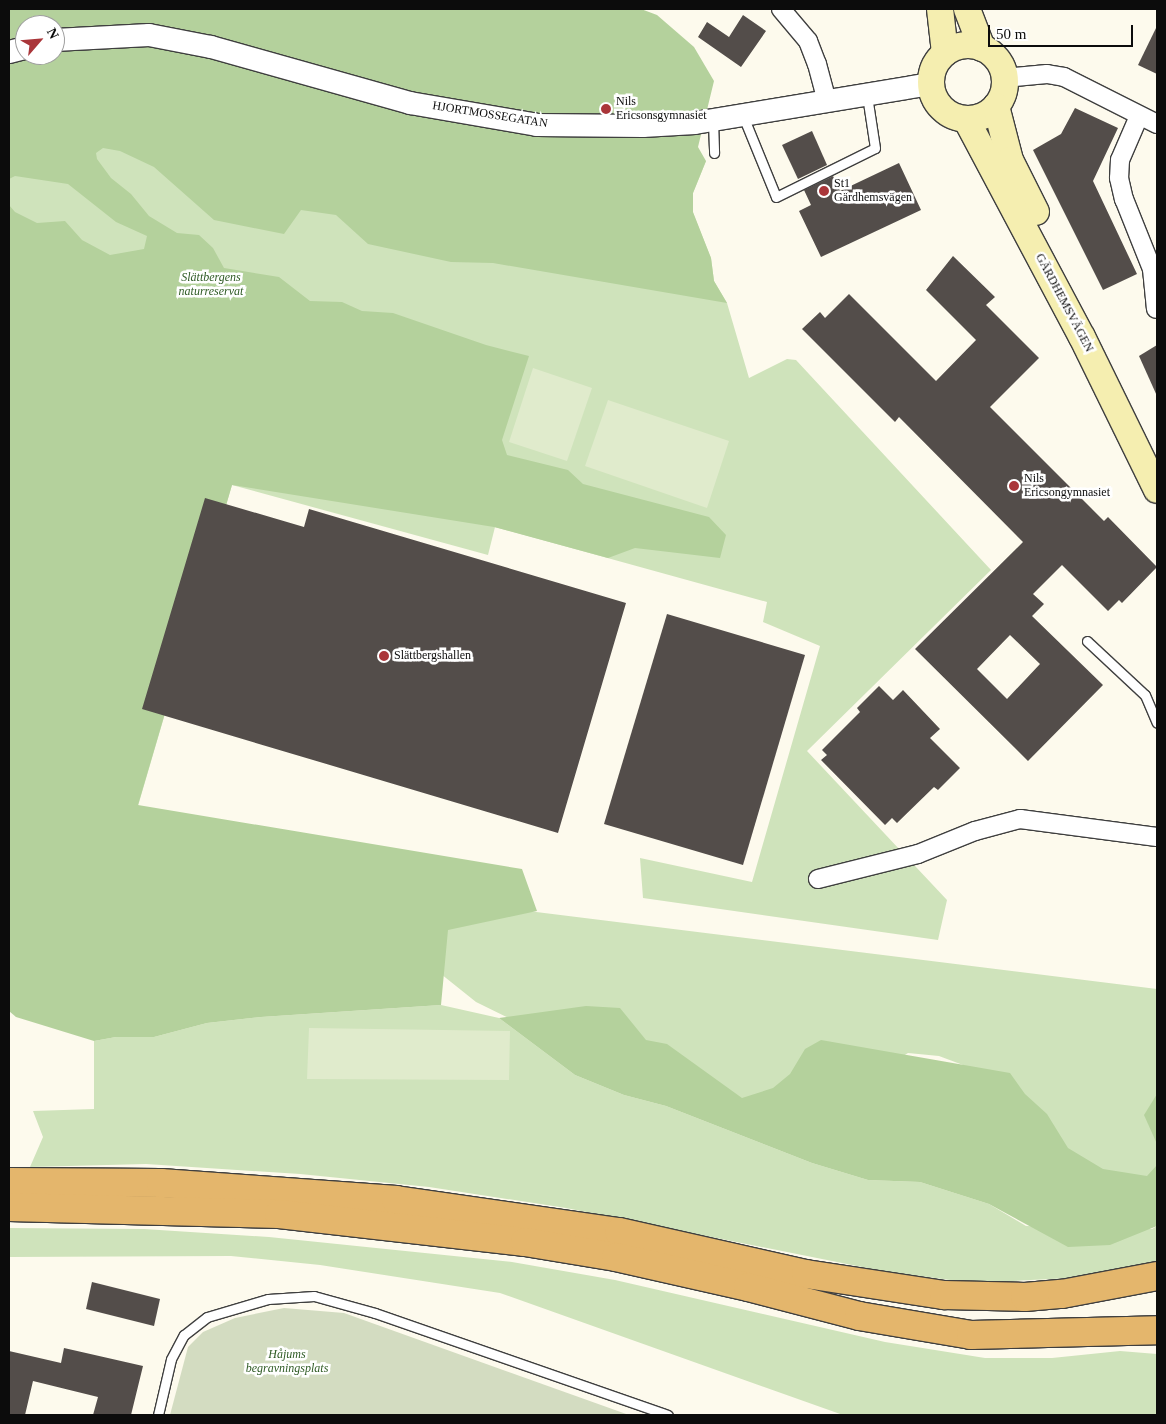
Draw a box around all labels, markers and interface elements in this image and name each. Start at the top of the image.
north arrow [15,15,65,65]
scale bar [991,15,1136,47]
text: N [44,26,62,41]
text: 50 m [996,26,1026,42]
place label: Nils Ericsonsgymnasiet [616,95,707,123]
street label: HJORTMOSSEGATAN [431,99,549,131]
marker: Nils Ericsonsgymnasiet [600,103,612,115]
place label: St1 Gärdhemsvägen [834,177,912,205]
marker: St1 Gärdhemsvägen [818,185,830,197]
street label: GÄRDHEMSVÄGEN [1032,251,1096,355]
park label: Slättbergens naturreservat [179,271,243,299]
place label: Nils Ericsongymnasiet [1024,472,1110,500]
marker: Nils Ericsongymnasiet [1008,480,1020,492]
place label: Slättbergshallen [394,649,471,663]
marker: Slättbergshallen [378,650,390,662]
park label: Håjums begravningsplats [246,1348,328,1376]

